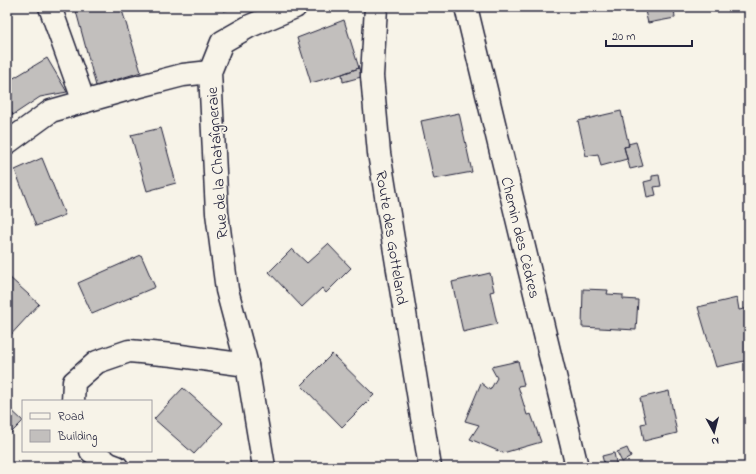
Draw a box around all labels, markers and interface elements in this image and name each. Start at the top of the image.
scale bar [606,22,692,48]
text: 20 m [612,28,635,46]
street label: Rue de la Chataîgneraie [201,85,235,240]
street label: Route des Gotteland [368,169,413,307]
street label: Chemin des Cèdres [493,175,546,301]
legend [22,400,152,452]
text: Road [58,408,84,426]
north arrow [694,412,734,452]
text: Building [57,428,97,447]
text: N [710,433,720,449]

